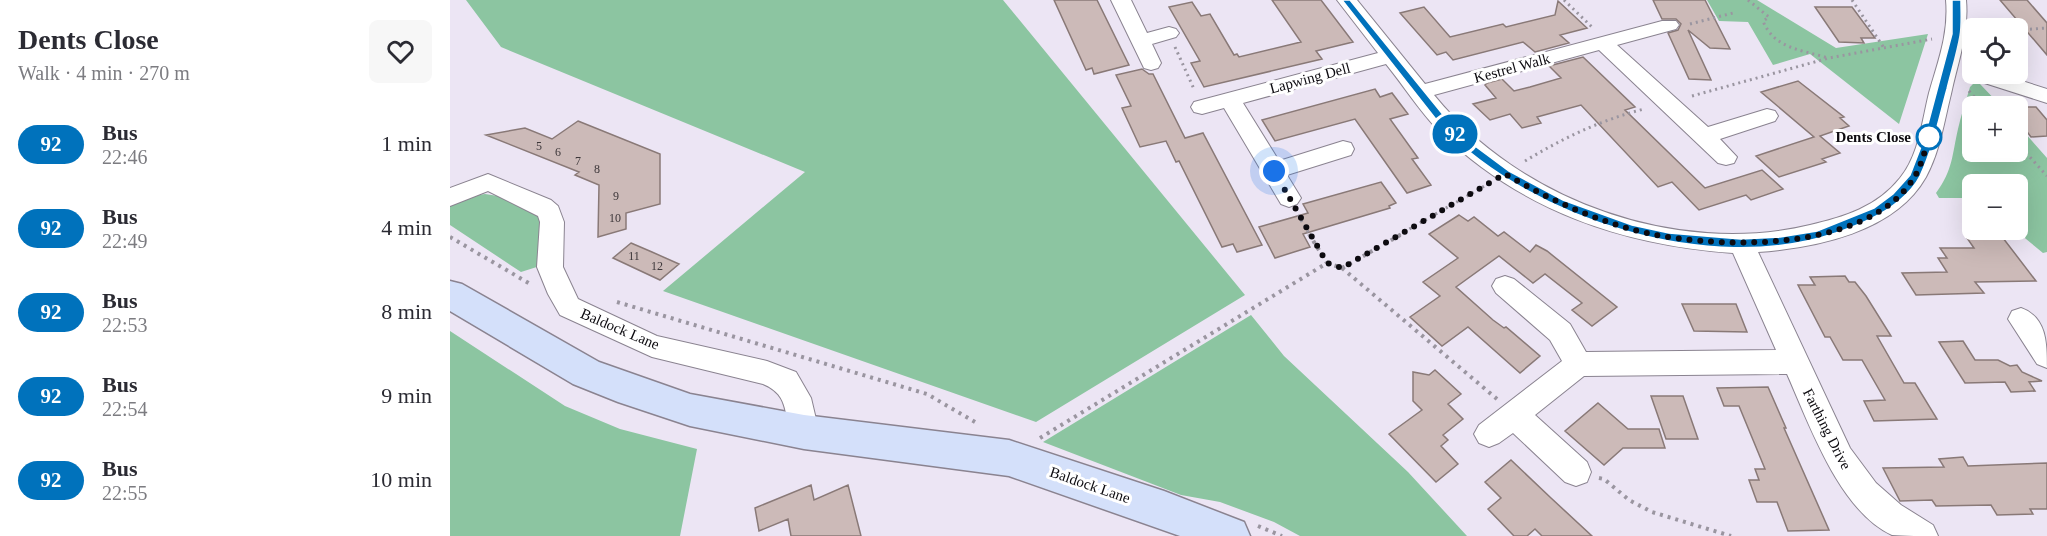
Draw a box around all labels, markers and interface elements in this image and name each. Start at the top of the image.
map controls [1962,18,2028,240]
button: locate [1962,18,2028,84]
button: heart [369,20,432,83]
text: Dents Close [18,24,159,55]
street label: Kestrel Walk [1472,50,1552,86]
street label: Lapwing Dell [1268,60,1352,96]
text: Walk · 4 min · 270 m [18,62,190,84]
button: + [1962,96,2028,162]
line badge: 92 [1428,114,1482,154]
text: Bus [102,120,137,145]
text: 92 [1445,122,1466,146]
marker: Dents Close [1916,124,1942,150]
place label: Dents Close [1836,129,1911,145]
text: 1 min [381,131,432,156]
text: 92 [41,132,62,156]
house number: 5 [536,139,542,153]
house number: 6 [555,145,561,159]
text: 22:46 [102,146,148,168]
house number: 7 [575,154,581,168]
your location [1259,156,1289,186]
house number: 8 [594,162,600,176]
button: − [1962,174,2028,240]
house number: 9 [613,189,619,203]
text: Bus [102,204,137,229]
house number: 10 [609,211,621,225]
text: 4 min [381,215,432,240]
text: 92 [41,216,62,240]
text: 22:49 [102,230,148,252]
house number: 11 [628,249,640,263]
house number: 12 [651,259,663,273]
text: Bus [102,288,137,313]
text: 8 min [381,299,432,324]
text: 92 [41,300,62,324]
street label: Baldock Lane [578,305,662,353]
text: 22:53 [102,314,148,336]
text: Bus [102,372,137,397]
text: 9 min [381,383,432,408]
text: 92 [41,384,62,408]
street label: Farthing Drive [1800,386,1854,472]
text: 22:54 [102,398,148,420]
text: Bus [102,456,137,481]
street label: Baldock Lane [1048,464,1133,506]
text: 10 min [370,467,432,492]
text: 92 [41,468,62,492]
text: 22:55 [102,482,148,504]

